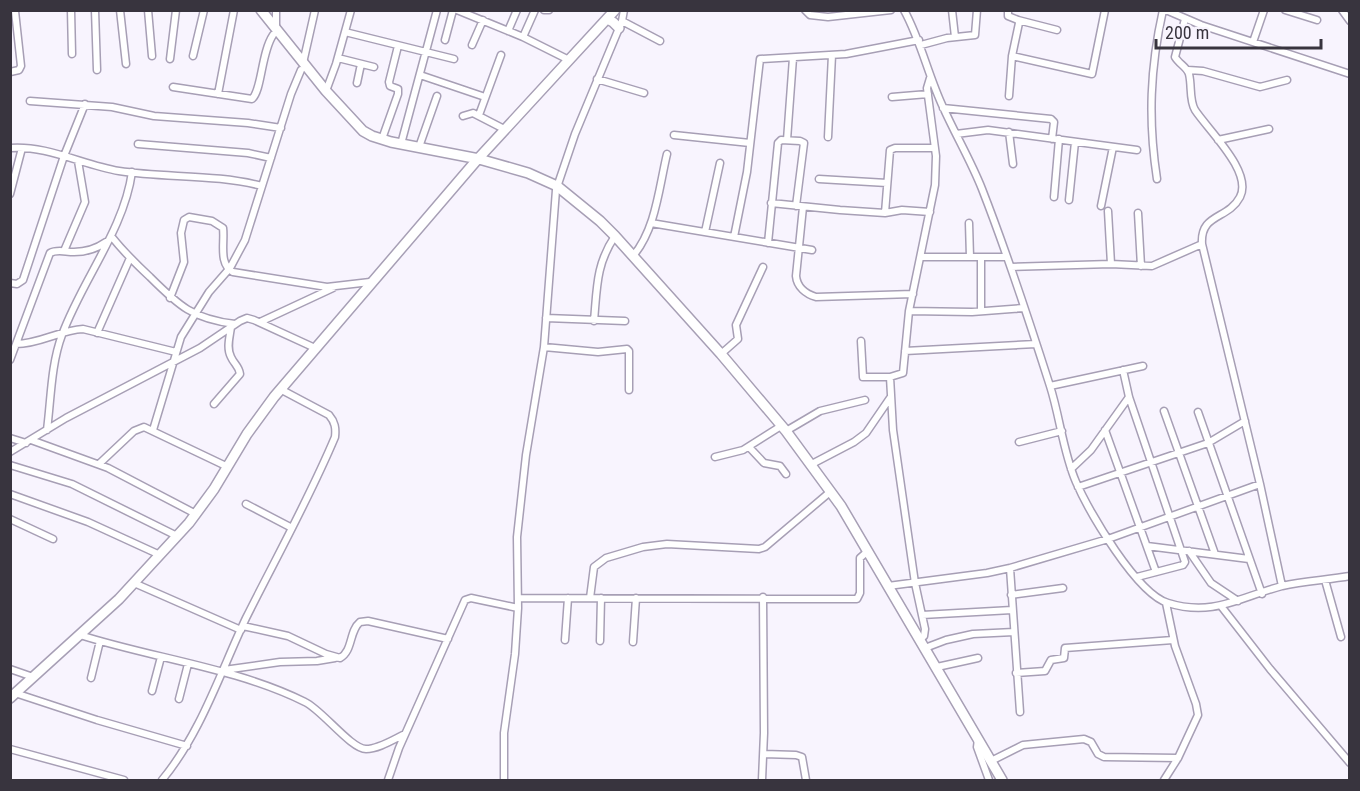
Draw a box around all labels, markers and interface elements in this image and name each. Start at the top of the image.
scale bar [1156,12,1321,50]
text: 200 m [1165,22,1209,43]

